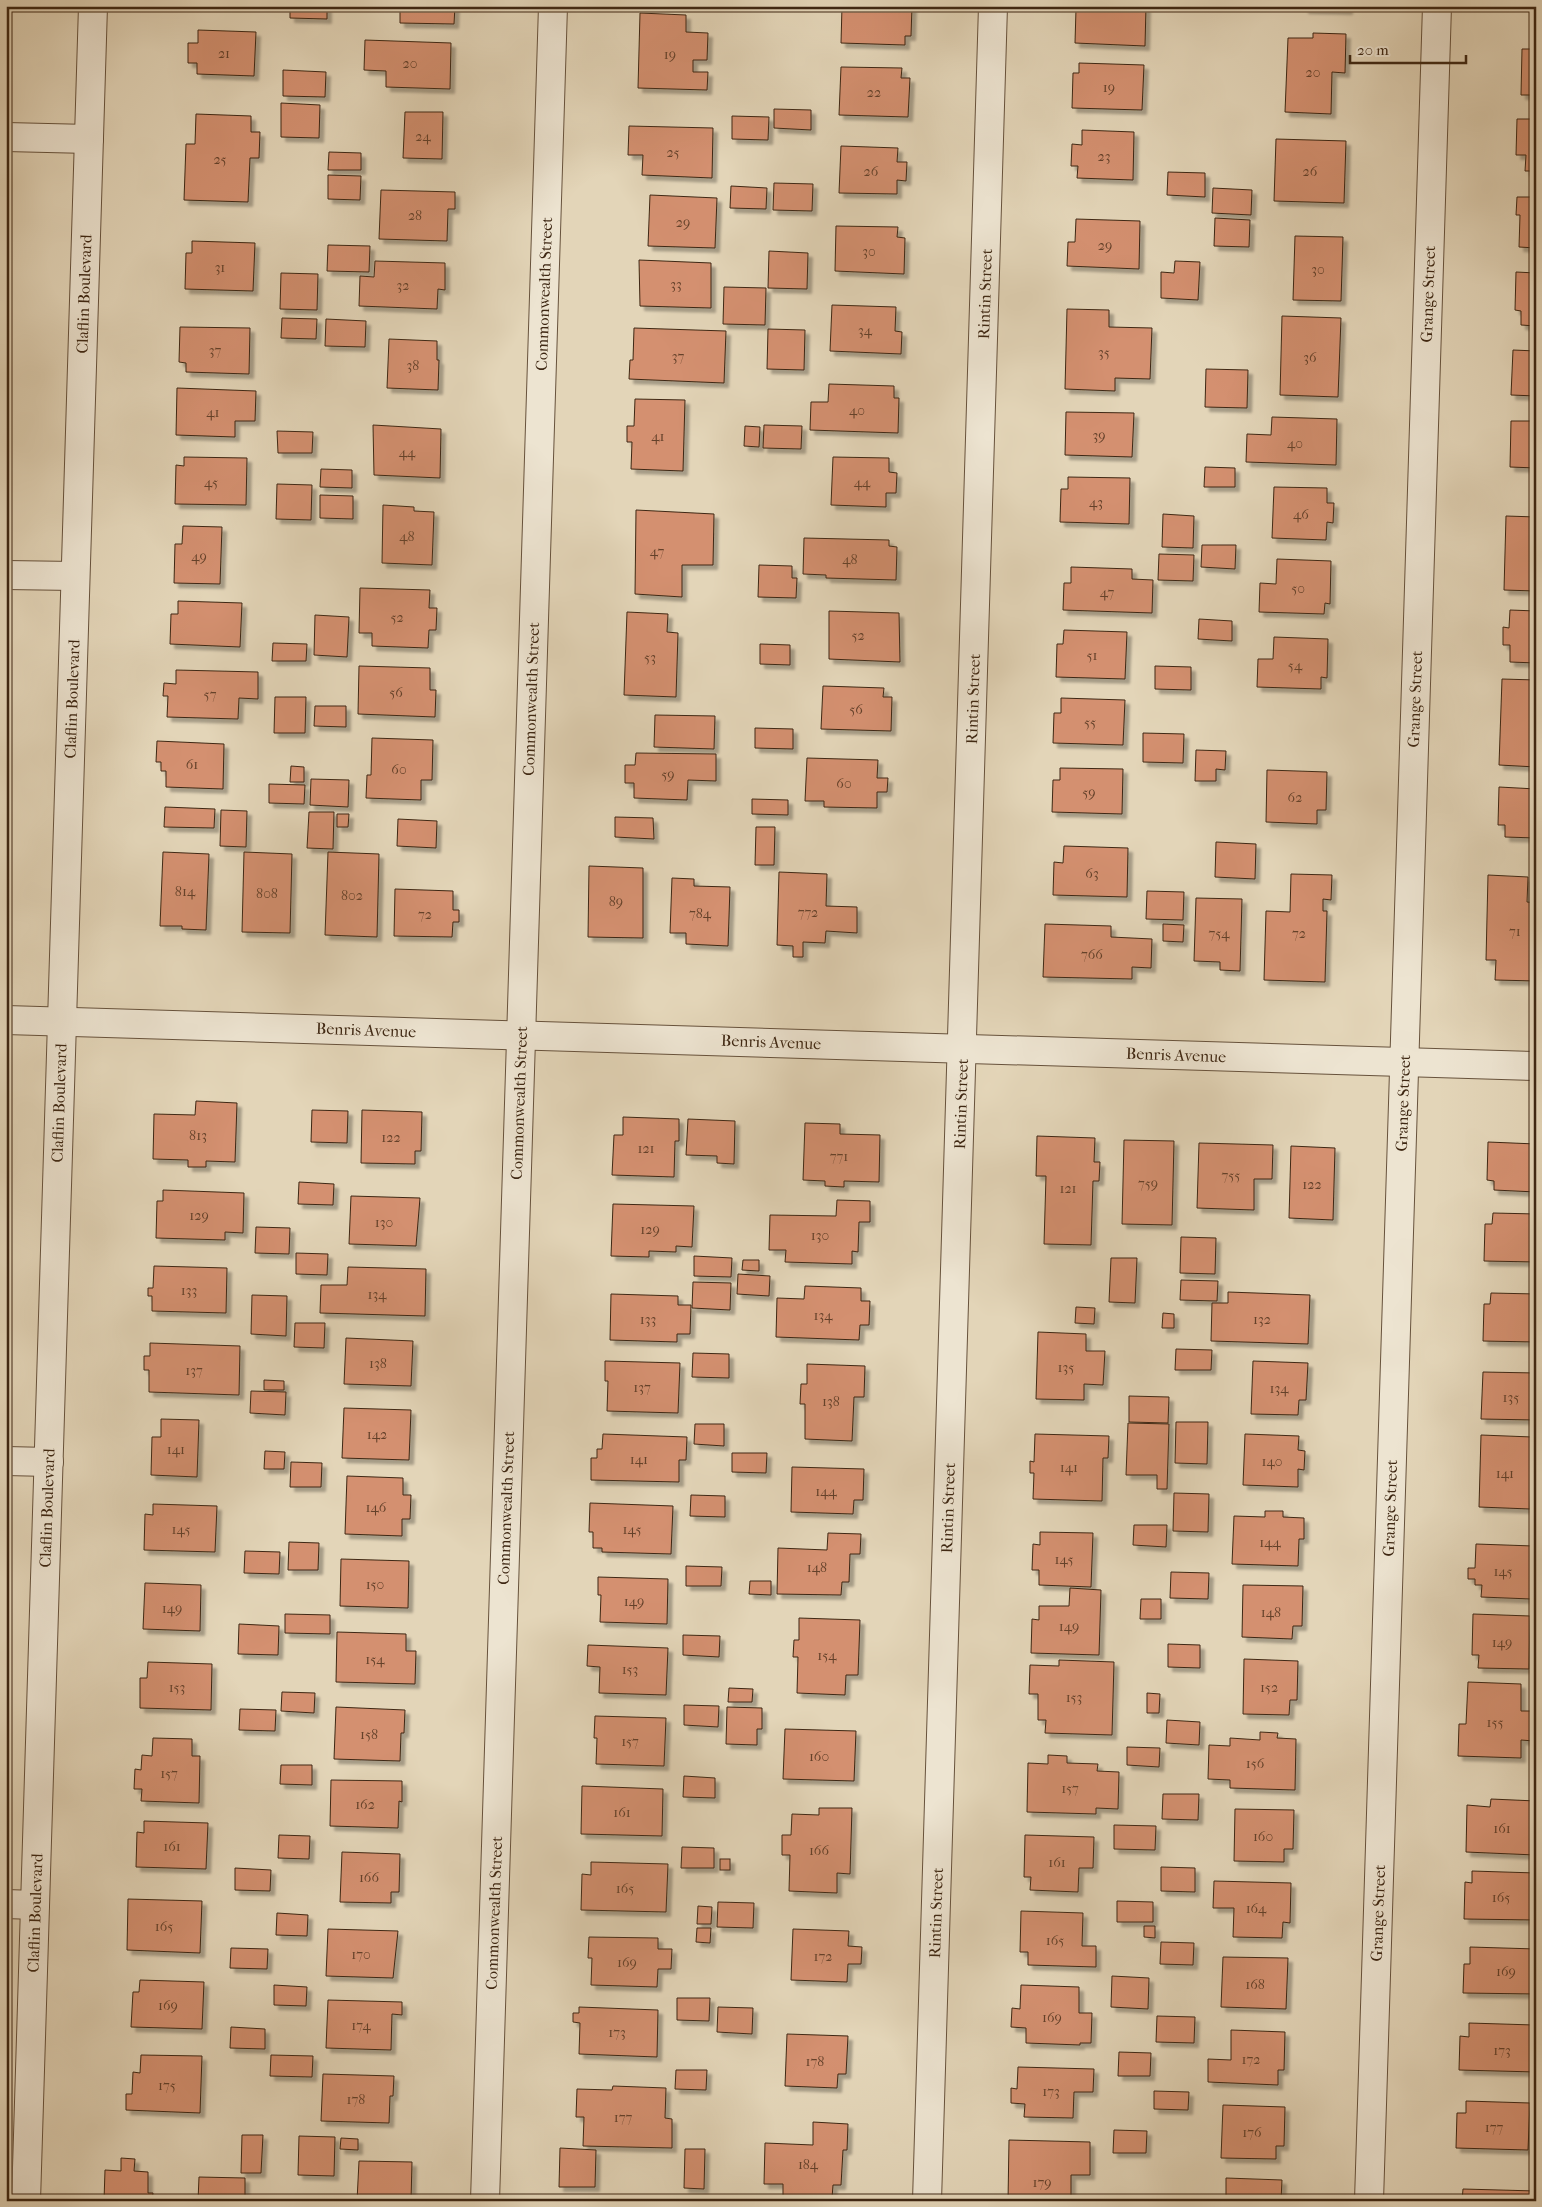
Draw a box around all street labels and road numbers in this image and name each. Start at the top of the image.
street label: Commonwealth Street [532,216,556,371]
street label: Claflin Boulevard [72,234,96,354]
street label: Grange Street [1417,245,1439,343]
street label: Rintin Street [974,248,996,340]
street label: Commonwealth Street [519,621,543,776]
street label: Claflin Boulevard [60,639,84,759]
street label: Grange Street [1404,650,1426,748]
street label: Rintin Street [962,653,984,745]
street label: Benris Avenue [316,1019,416,1041]
street label: Commonwealth Street [507,1025,531,1180]
street label: Benris Avenue [721,1031,821,1053]
street label: Claflin Boulevard [47,1043,71,1163]
street label: Benris Avenue [1126,1044,1226,1066]
street label: Grange Street [1392,1054,1414,1152]
street label: Rintin Street [950,1058,972,1150]
street label: Commonwealth Street [494,1430,518,1585]
street label: Claflin Boulevard [35,1448,59,1568]
street label: Grange Street [1379,1459,1401,1557]
street label: Rintin Street [937,1462,959,1554]
street label: Commonwealth Street [482,1835,506,1990]
street label: Claflin Boulevard [23,1853,47,1973]
street label: Grange Street [1367,1864,1389,1962]
street label: Rintin Street [925,1867,947,1959]

